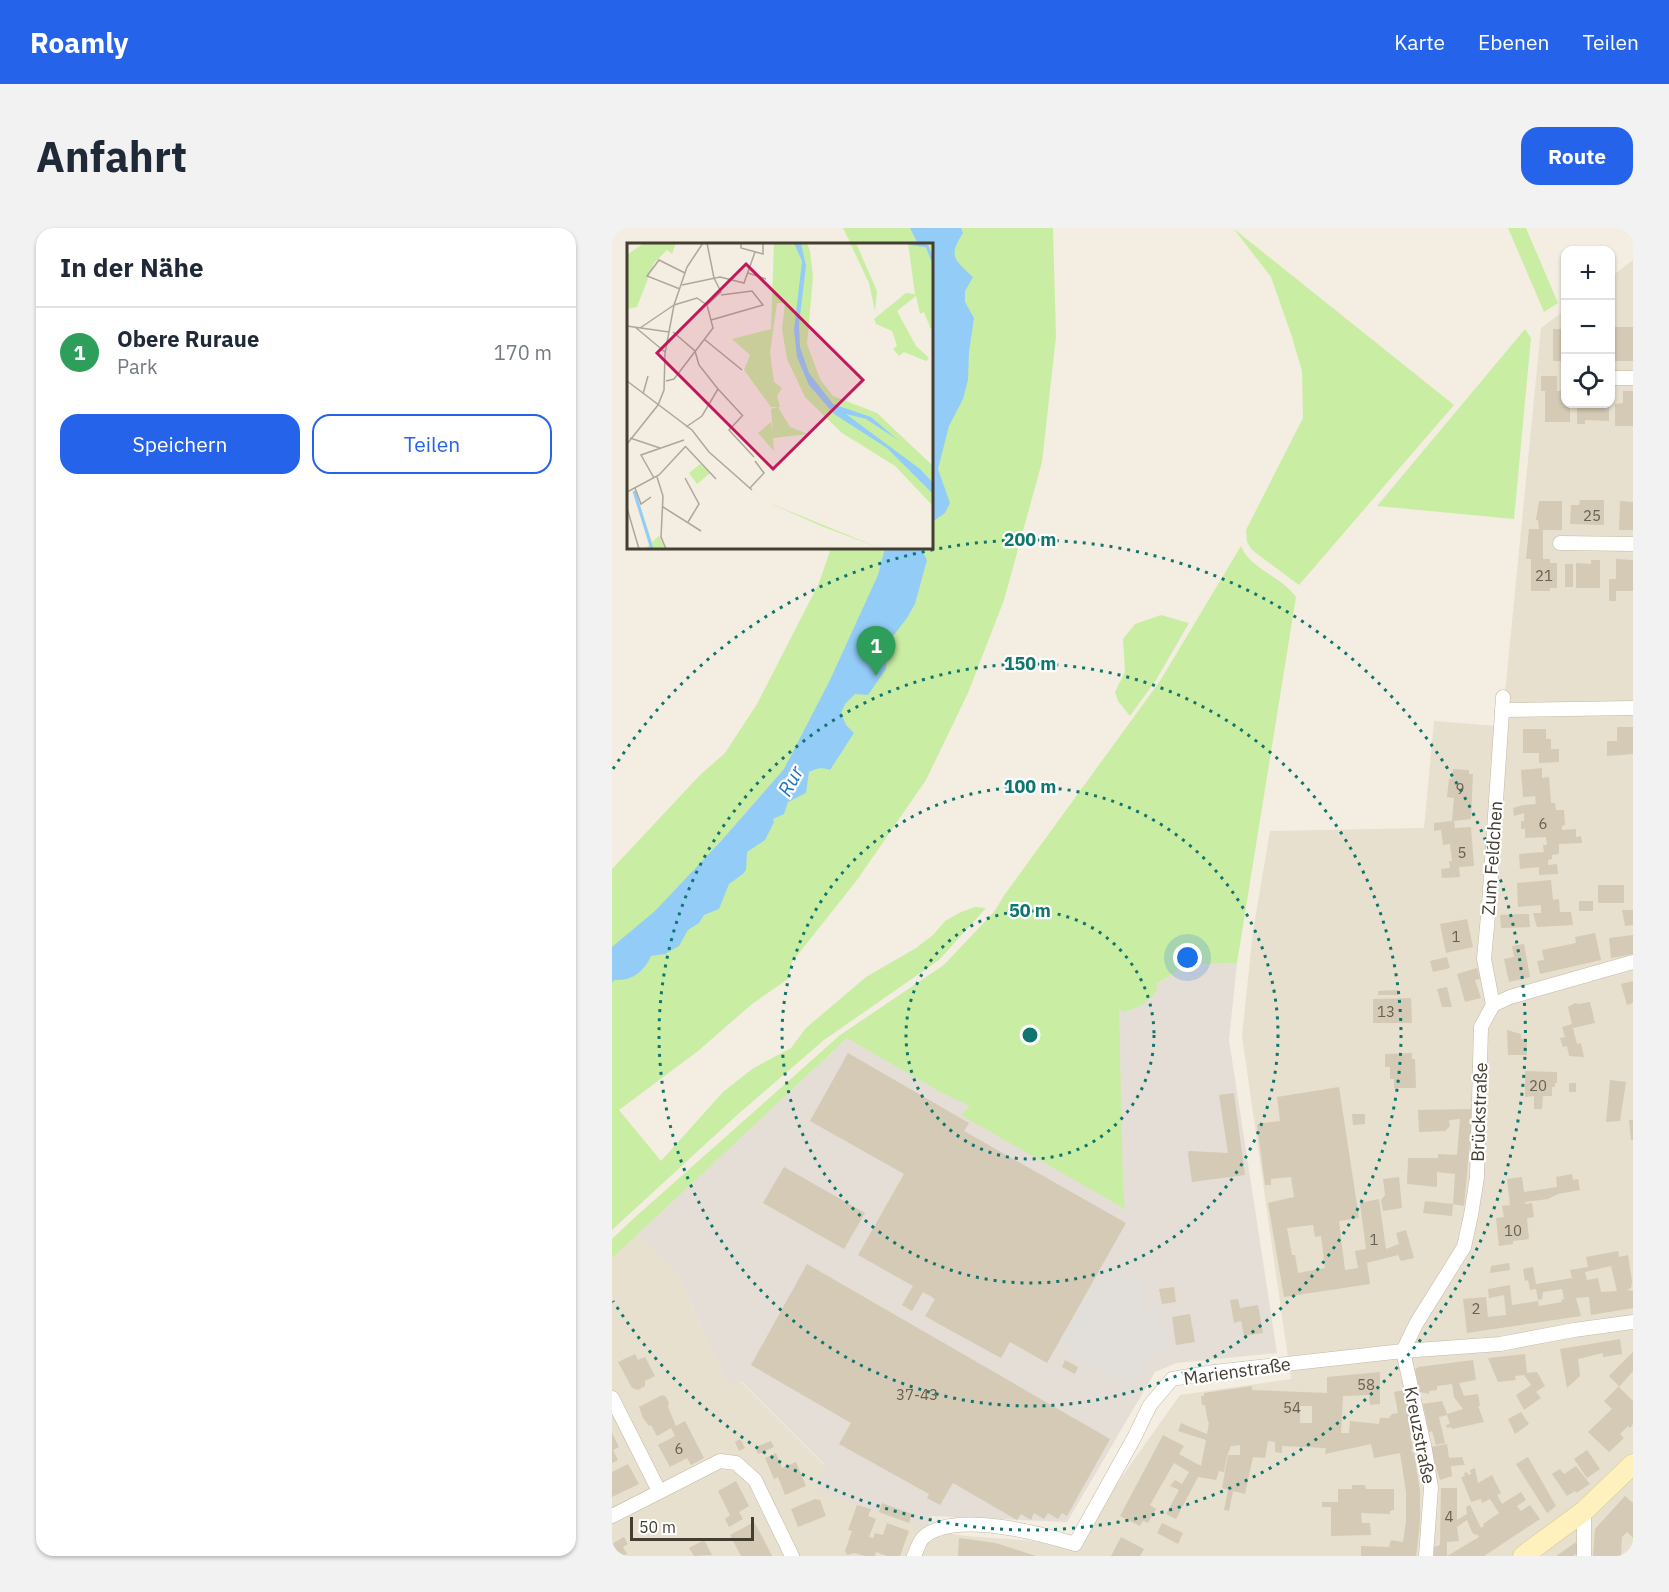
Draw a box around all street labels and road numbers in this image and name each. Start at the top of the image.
street label: Zum Feldchen [1477,800,1507,916]
street label: Brückstraße [1466,1062,1492,1162]
street label: Marienstraße [1182,1352,1292,1390]
street label: Kreuzstraße [1399,1384,1441,1486]

